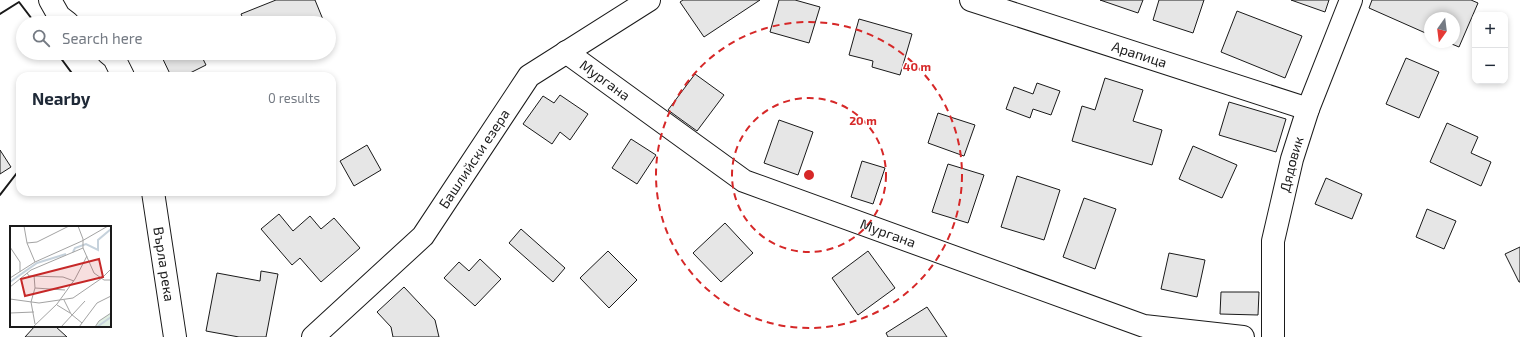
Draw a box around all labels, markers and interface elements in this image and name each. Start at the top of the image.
north arrow [1424,12,1460,48]
map controls [1472,12,1508,84]
button: + [1472,12,1508,48]
search box [16,16,336,60]
icon: search [30,27,52,49]
text: Search here [62,29,143,47]
street label: Арапица [1110,37,1169,71]
button: − [1472,48,1508,84]
street label: Мургана [577,56,634,104]
text: 40 m [903,59,931,73]
text: Nearby [32,88,90,108]
text: 0 results [268,90,320,106]
street label: Башлийски езера [435,106,513,211]
text: 20 m [849,113,877,127]
street label: Дядовик [1276,134,1307,194]
centre of rings [802,168,816,182]
street label: Мургана [858,215,918,251]
inset map [10,226,111,327]
street label: Върла река [150,226,179,303]

